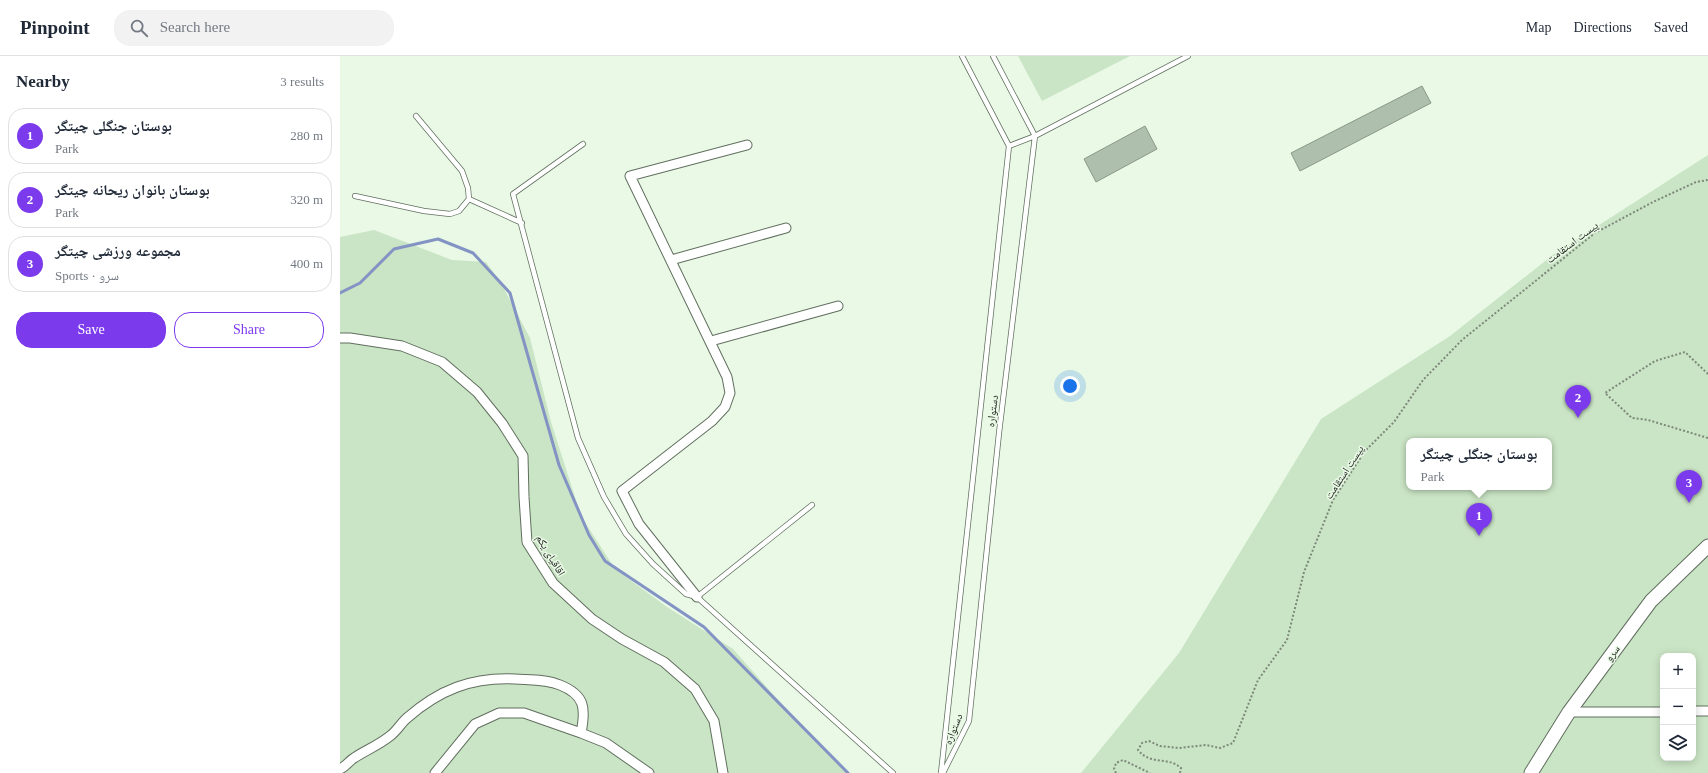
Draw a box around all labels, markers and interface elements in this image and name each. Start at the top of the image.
search box [114,10,394,46]
text: Pinpoint [20,17,90,38]
icon: search [128,17,150,39]
text: Search here [160,19,230,35]
text: Map [1526,20,1551,35]
text: Directions [1573,20,1632,35]
text: Saved [1654,20,1688,35]
text: Nearby [16,72,70,91]
text: 3 results [280,74,324,89]
text: بوستان جنگلی چیتگر [55,118,172,134]
text: 1 [27,128,33,143]
text: 280 m [290,128,323,143]
text: Park [55,141,79,156]
text: بوستان بانوان ریحانه چیتگر [55,182,210,198]
text: 2 [27,192,33,207]
text: 320 m [290,192,323,207]
text: Park [55,205,79,220]
street label: پیست استقامت [1544,219,1601,266]
text: مجموعه ورزشی چیتگر [55,243,181,259]
text: 3 [27,256,33,271]
text: 400 m [290,256,323,271]
text: Sports · سرو [55,268,119,283]
button: Save [16,312,166,348]
button: Share [174,312,324,348]
your location [1060,376,1080,396]
pin: 2 [1565,385,1591,418]
street label: دستواره [984,394,1000,428]
popup [1406,438,1552,490]
street label: پیست استقامت [1322,443,1367,502]
text: بوستان جنگلی چیتگر [1421,446,1537,462]
text: Park [1421,469,1444,484]
pin: 3 [1676,470,1702,503]
pin: 1 [1466,503,1492,536]
street label: اقاقیای یکم [532,532,568,579]
street label: سرو [1602,643,1622,663]
map controls [1660,653,1696,761]
button: + [1660,653,1696,689]
button: − [1660,689,1696,725]
street label: دستواره [941,711,965,746]
button: layers [1660,725,1696,761]

